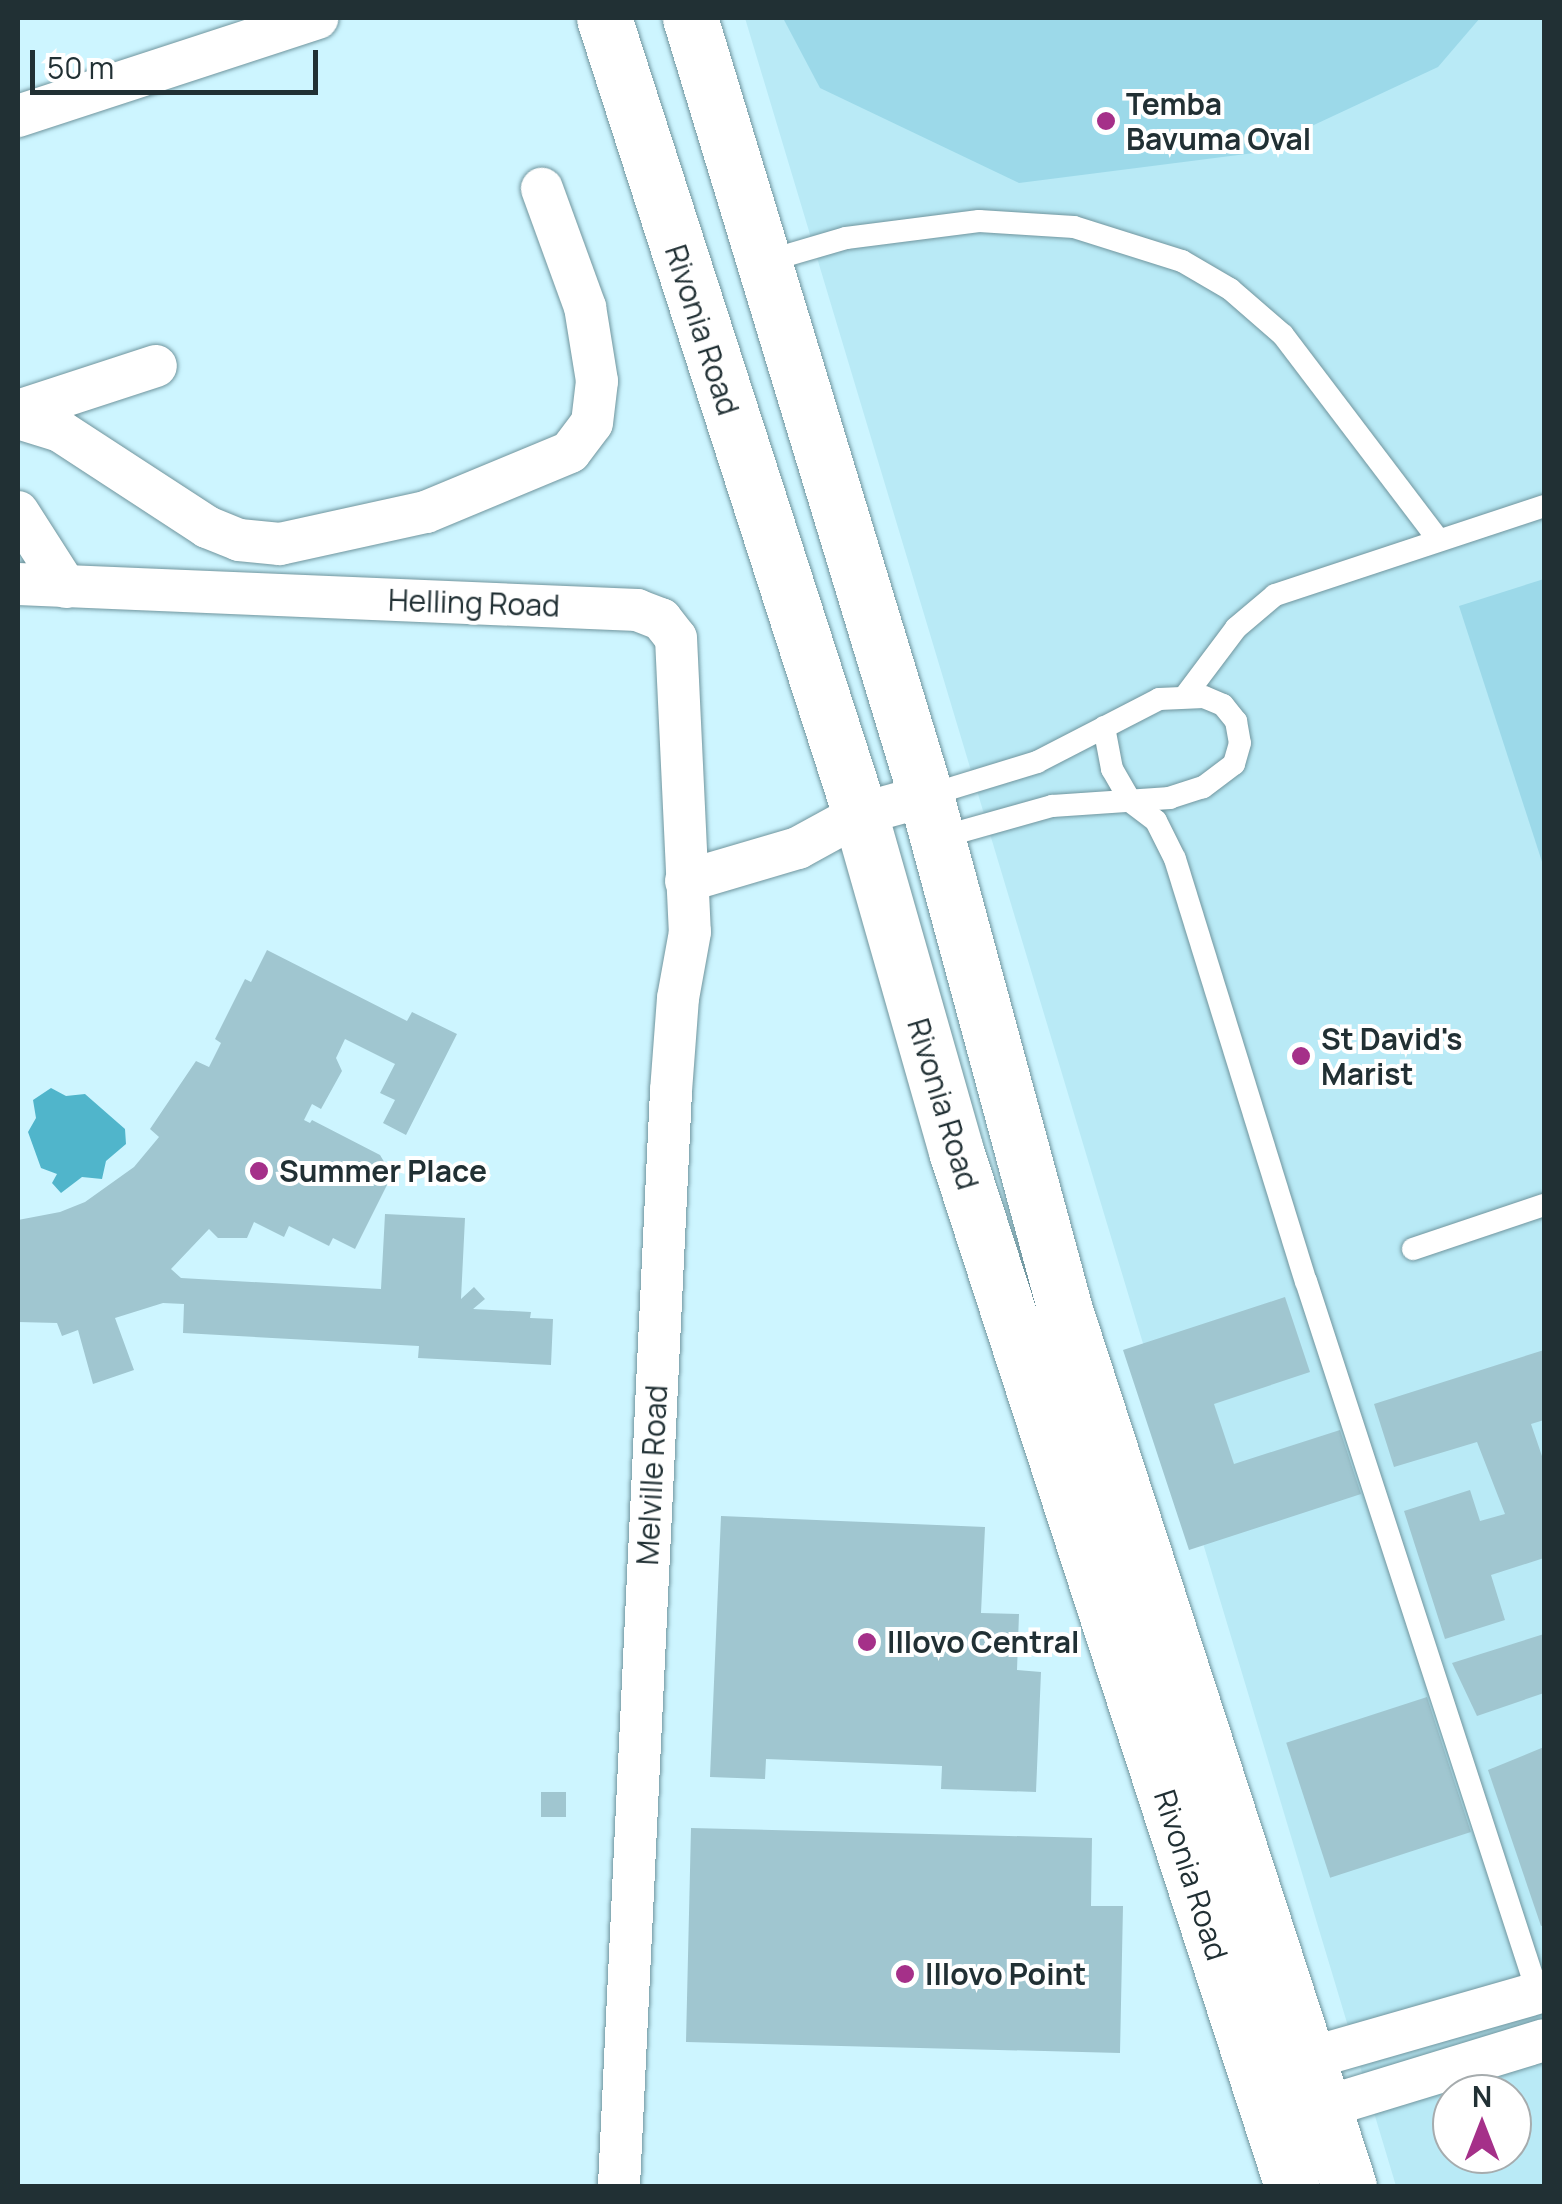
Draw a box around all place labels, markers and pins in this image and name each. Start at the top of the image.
place label: Temba Bavuma Oval [1126,86,1311,156]
marker: Temba Bavuma Oval [1095,110,1117,132]
place label: St David's Marist [1321,1021,1463,1092]
marker: St David's Marist [1290,1045,1312,1067]
place label: Summer Place [279,1153,487,1189]
marker: Summer Place [248,1160,270,1182]
place label: Illovo Central [887,1624,1080,1660]
marker: Illovo Central [856,1631,878,1653]
place label: Illovo Point [925,1956,1086,1992]
marker: Illovo Point [894,1963,916,1985]

